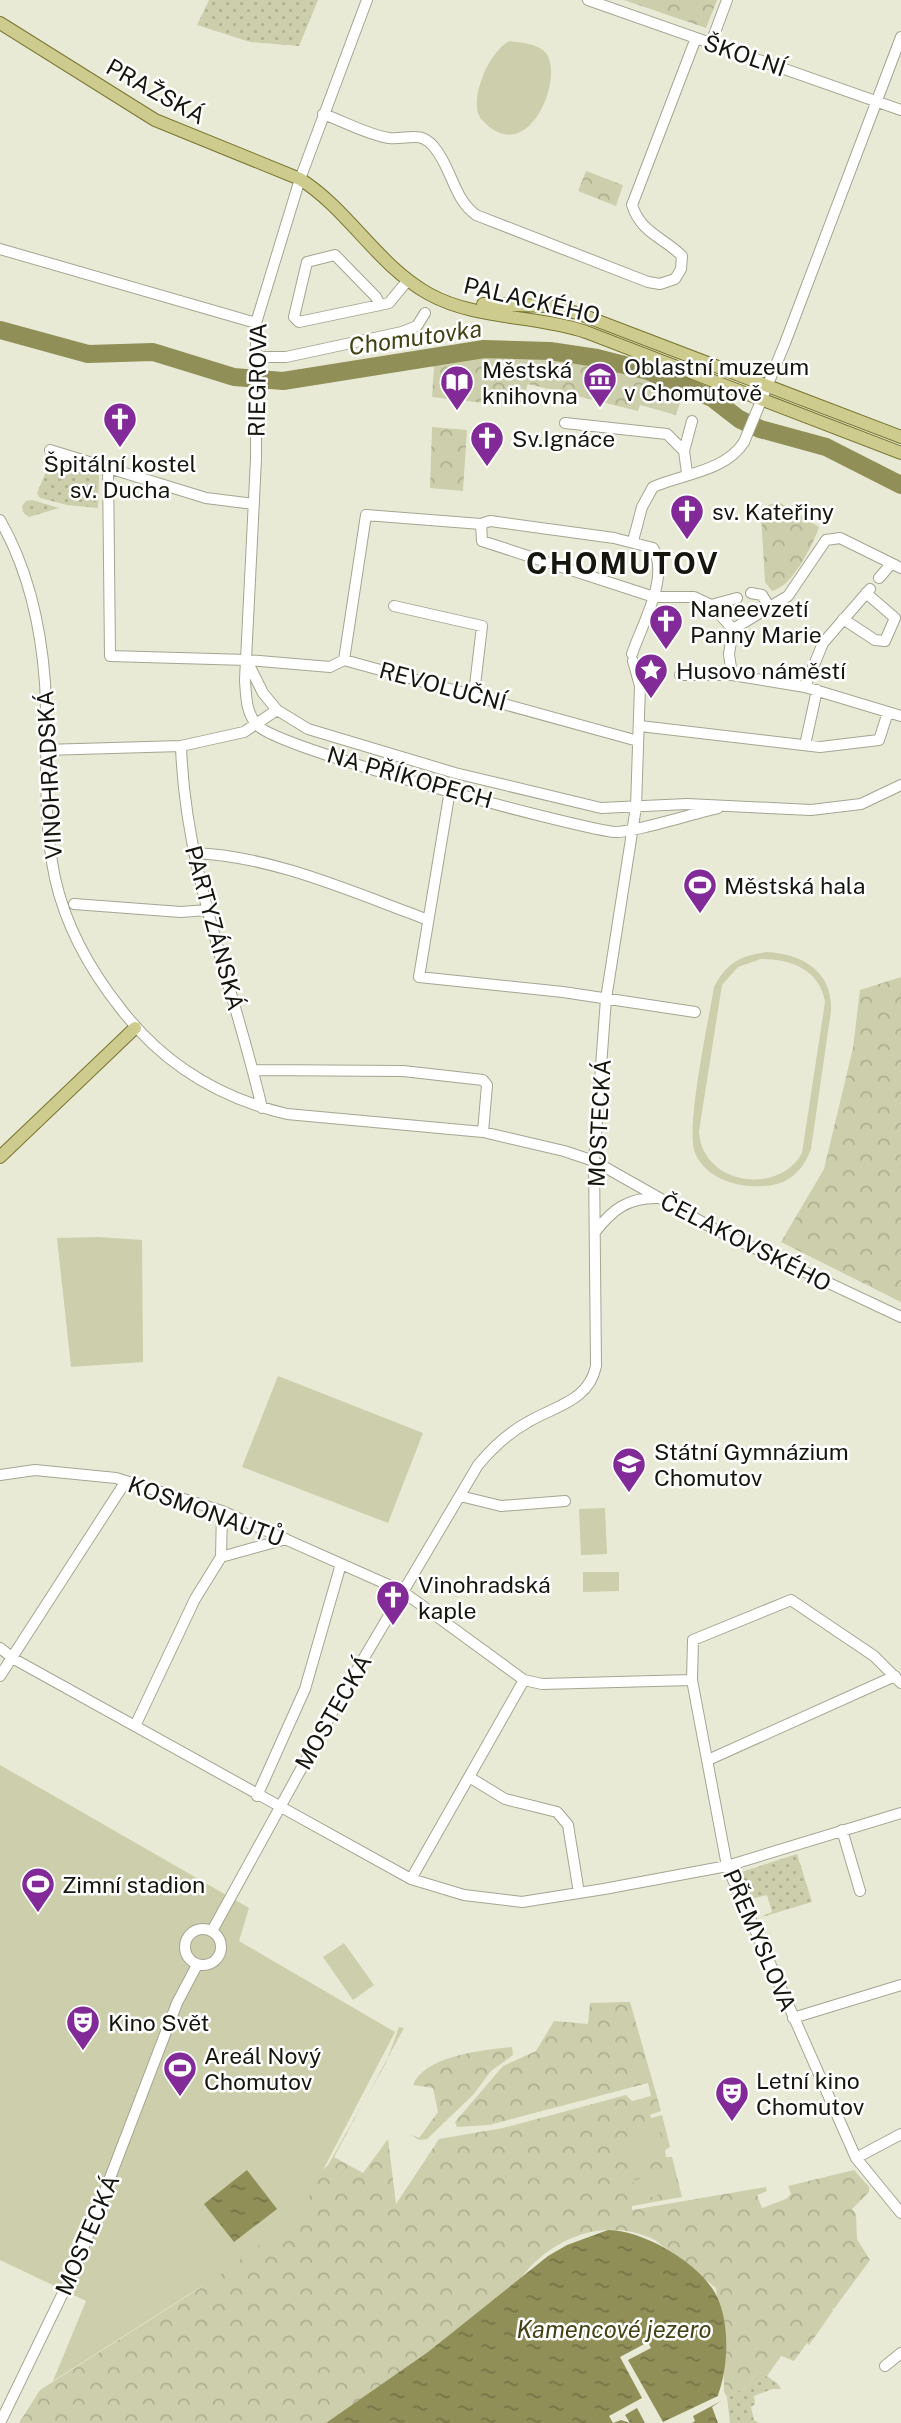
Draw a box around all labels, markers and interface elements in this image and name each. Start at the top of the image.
street label: ŠKOLNÍ [700,28,791,82]
street label: PRAŽSKÁ [102,53,210,129]
street label: PALACKÉHO [461,271,603,329]
water label: Chomutovka [346,314,484,360]
street label: RIEGROVA [243,323,271,437]
place label: Oblastní muzeum v Chomutově [624,353,809,406]
place label: Městská knihovna [482,356,578,409]
museum icon: Oblastní muzeum v Chomutově [581,360,619,409]
library icon: Městská knihovna [438,363,476,412]
church icon: Špitální kostel sv. Ducha [101,400,139,449]
church icon: Sv.Ignáce [468,419,506,468]
place label: Sv.Ignáce [512,425,615,452]
place label: Špitální kostel sv. Ducha [44,450,197,503]
church icon: sv. Kateřiny [668,492,706,541]
place label: sv. Kateřiny [712,498,834,525]
district label: CHOMUTOV [526,545,720,581]
place label: Naneevzetí Panny Marie [690,595,822,648]
church icon: Naneevzetí Panny Marie [647,602,685,651]
place icon: Husovo náměstí [632,651,670,700]
street label: REVOLUČNÍ [377,656,511,716]
place label: Husovo náměstí [676,657,846,684]
street label: VINOHRADSKÁ [31,690,67,860]
street label: NA PŘÍKOPECH [324,740,496,814]
street label: PARTYZÁNSKÁ [180,843,250,1013]
sports icon: Městská hala [681,866,719,915]
place label: Městská hala [724,872,865,899]
street label: MOSTECKÁ [582,1058,616,1188]
street label: ČELAKOVSKÉHO [656,1187,836,1297]
place label: Státní Gymnázium Chomutov [654,1438,849,1491]
school or university icon: Státní Gymnázium Chomutov [610,1445,648,1494]
street label: KOSMONAUTŮ [124,1469,288,1552]
place label: Vinohradská kaple [418,1571,551,1624]
church icon: Vinohradská kaple [374,1578,412,1627]
street label: MOSTECKÁ [289,1650,377,1774]
sports icon: Zimní stadion [19,1865,57,1914]
street label: PŘEMYSLOVA [718,1865,802,2015]
place label: Zimní stadion [62,1871,205,1898]
theatre icon: Kino Svět [64,2003,102,2052]
place label: Kino Svět [108,2009,210,2036]
place label: Areál Nový Chomutov [204,2042,321,2095]
sports icon: Areál Nový Chomutov [161,2049,199,2098]
place label: Letní kino Chomutov [756,2067,865,2120]
theatre icon: Letní kino Chomutov [713,2074,751,2123]
street label: MOSTECKÁ [50,2171,124,2299]
water label: Kamencové jezero [517,2315,711,2343]

